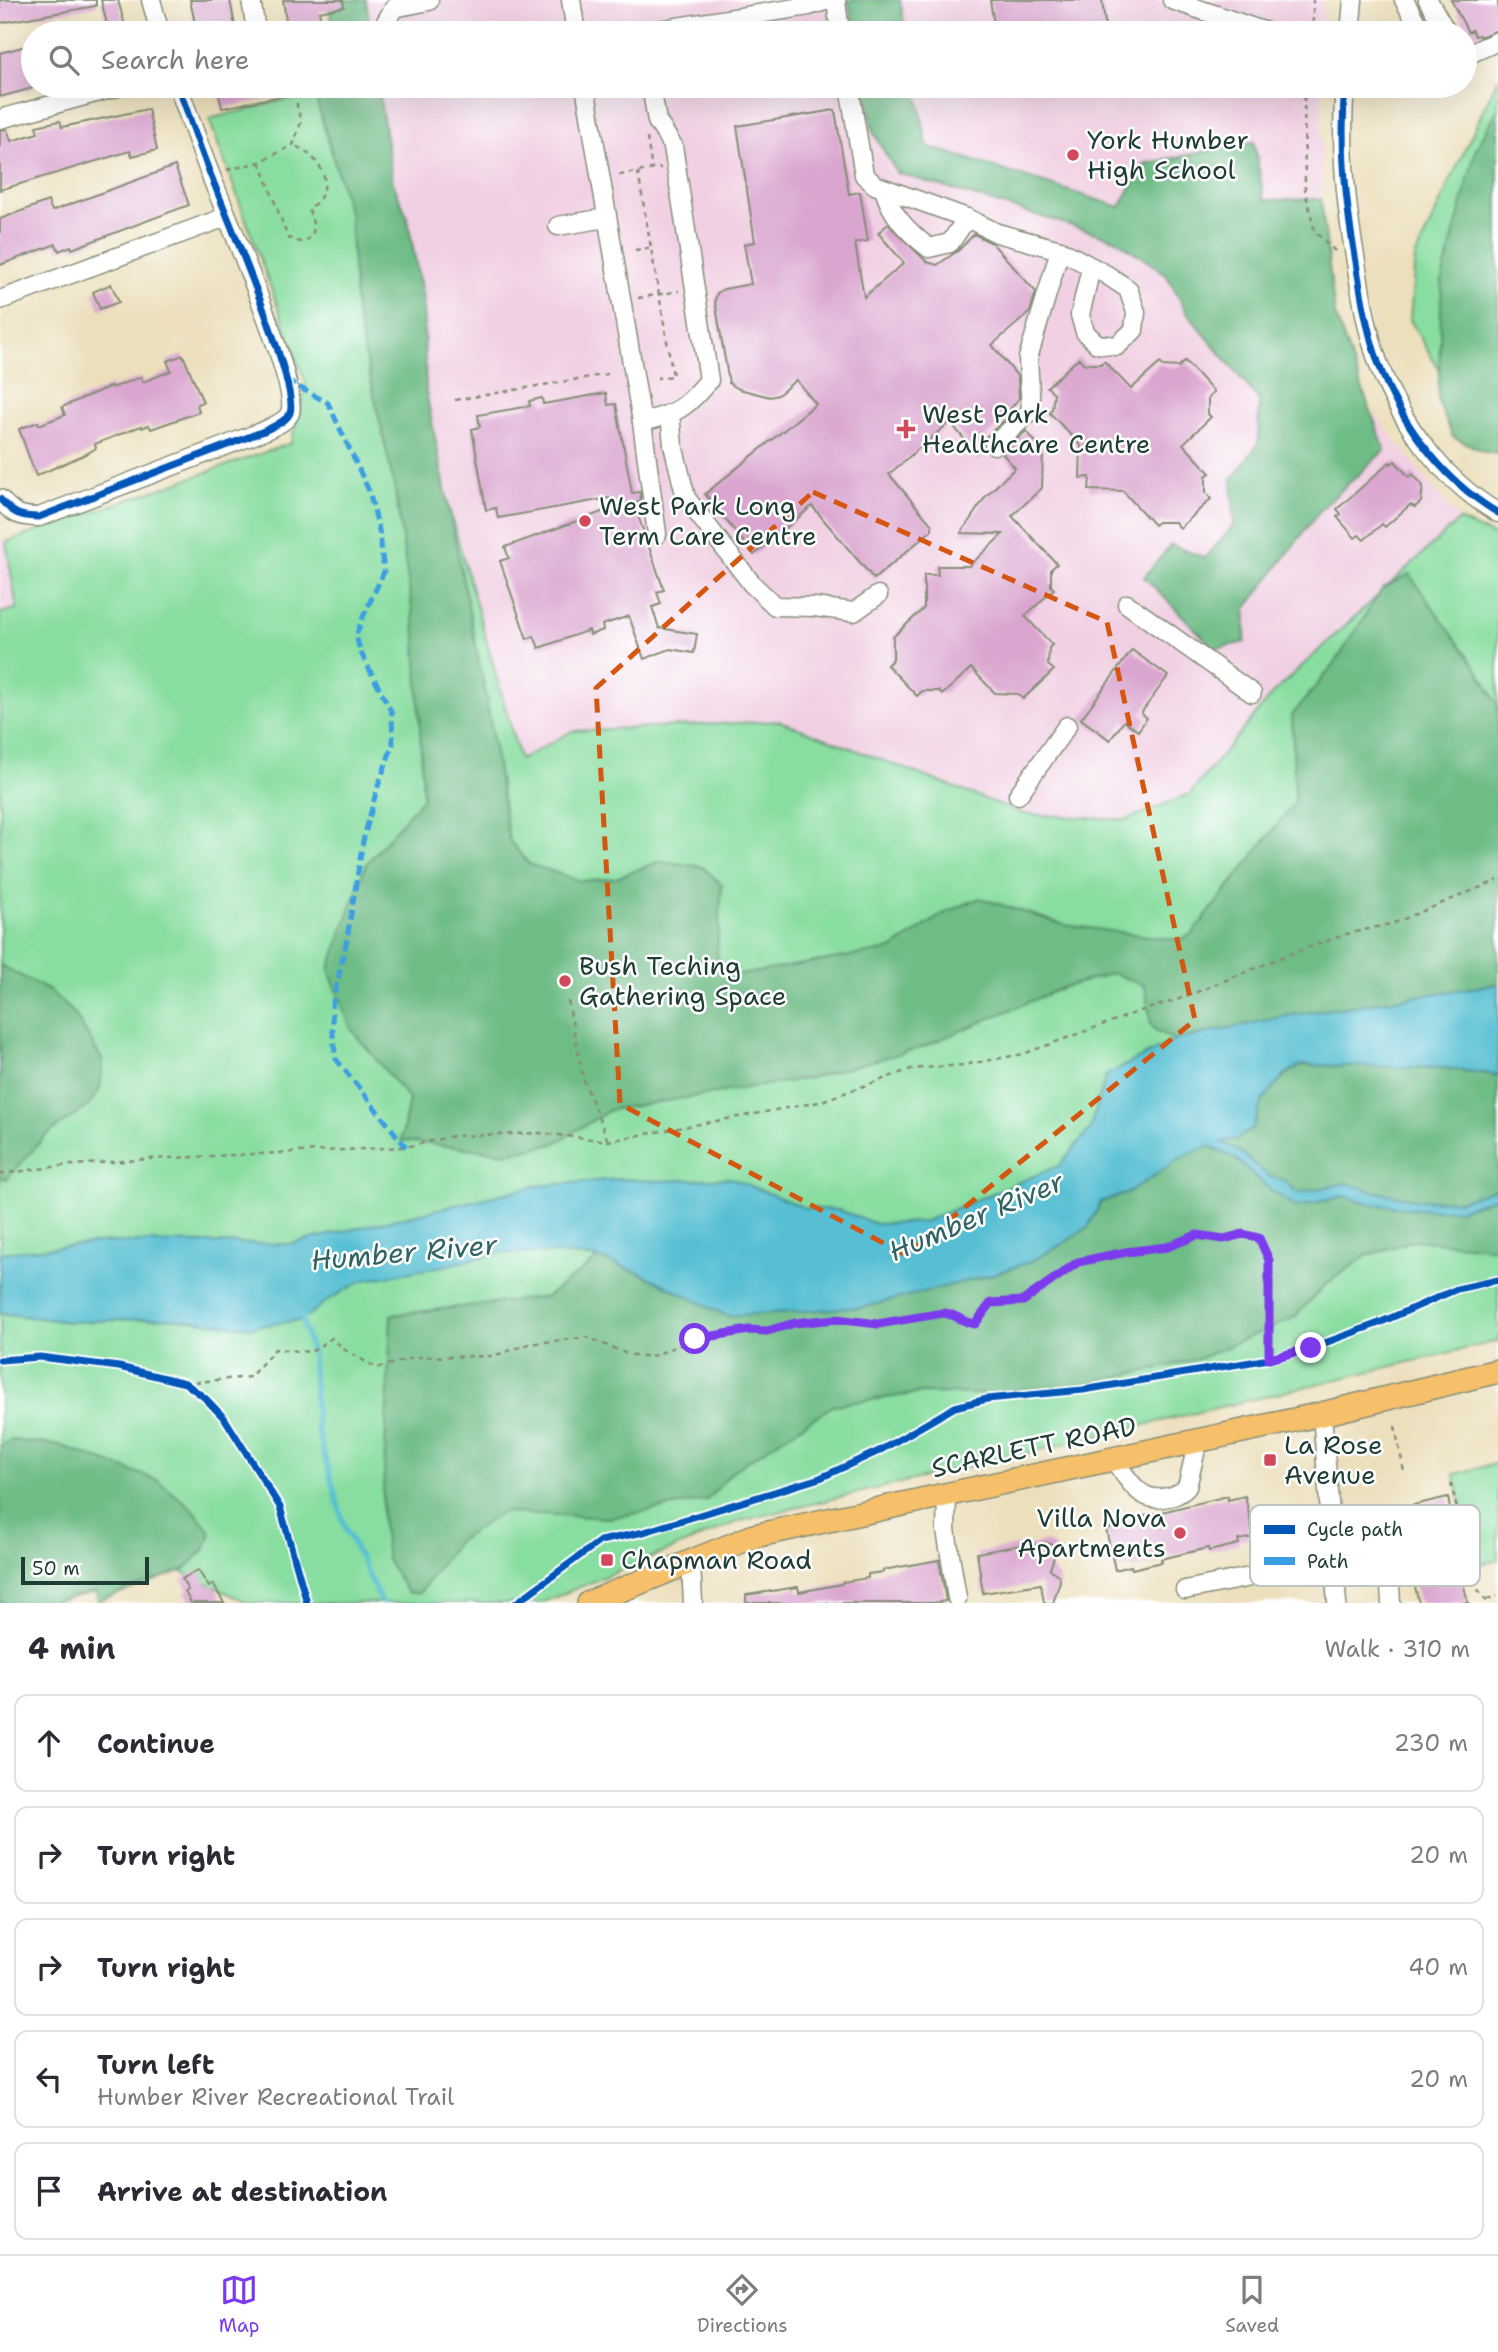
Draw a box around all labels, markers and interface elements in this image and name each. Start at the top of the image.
search box [21,21,1477,98]
icon: search [45,41,83,79]
text: Search here [101,42,250,77]
place label: York Humber High School [1087,122,1249,187]
marker: York Humber High School [1065,147,1081,163]
place label: West Park Healthcare Centre [922,396,1151,461]
marker: West Park Healthcare Centre [896,419,916,439]
place label: West Park Long Term Care Centre [599,488,817,553]
marker: West Park Long Term Care Centre [577,513,593,529]
place label: Bush Teching Gathering Space [579,948,786,1013]
marker: Bush Teching Gathering Space [557,973,573,989]
water label: Humber River [882,1162,1070,1270]
water label: Humber River [309,1225,500,1279]
route start [679,1323,710,1354]
route end [1295,1332,1326,1363]
street label: SCARLETT ROAD [928,1408,1140,1485]
place label: La Rose Avenue [1284,1427,1383,1492]
marker: La Rose Avenue [1262,1452,1278,1468]
place label: Villa Nova Apartments [1018,1500,1166,1565]
legend [1250,1505,1480,1586]
text: Cycle path [1307,1517,1403,1542]
marker: Villa Nova Apartments [1172,1525,1188,1541]
place label: Chapman Road [621,1542,812,1577]
text: Path [1307,1549,1349,1574]
marker: Chapman Road [599,1552,615,1568]
scale bar [21,1554,149,1586]
text: 50 m [32,1556,80,1581]
text: 4 min [28,1628,115,1669]
text: Walk · 310 m [1325,1634,1470,1664]
icon: ahead [30,1724,68,1762]
text: Continue [97,1726,215,1761]
text: 230 m [1394,1728,1468,1758]
icon: right [30,1836,68,1874]
text: Turn right [97,1838,235,1873]
text: 20 m [1409,1840,1468,1870]
icon: right [30,1948,68,1986]
text: Turn right [97,1950,235,1985]
text: 40 m [1408,1952,1468,1982]
text: Turn left [97,2047,214,2082]
icon: left [30,2060,68,2098]
text: 20 m [1409,2064,1468,2094]
text: Humber River Recreational Trail [97,2082,454,2112]
icon: arrive [30,2172,68,2210]
text: Arrive at destination [97,2174,387,2209]
tab: Map [219,2271,259,2338]
tab: Directions [697,2271,788,2338]
tab: Saved [1225,2271,1279,2338]

